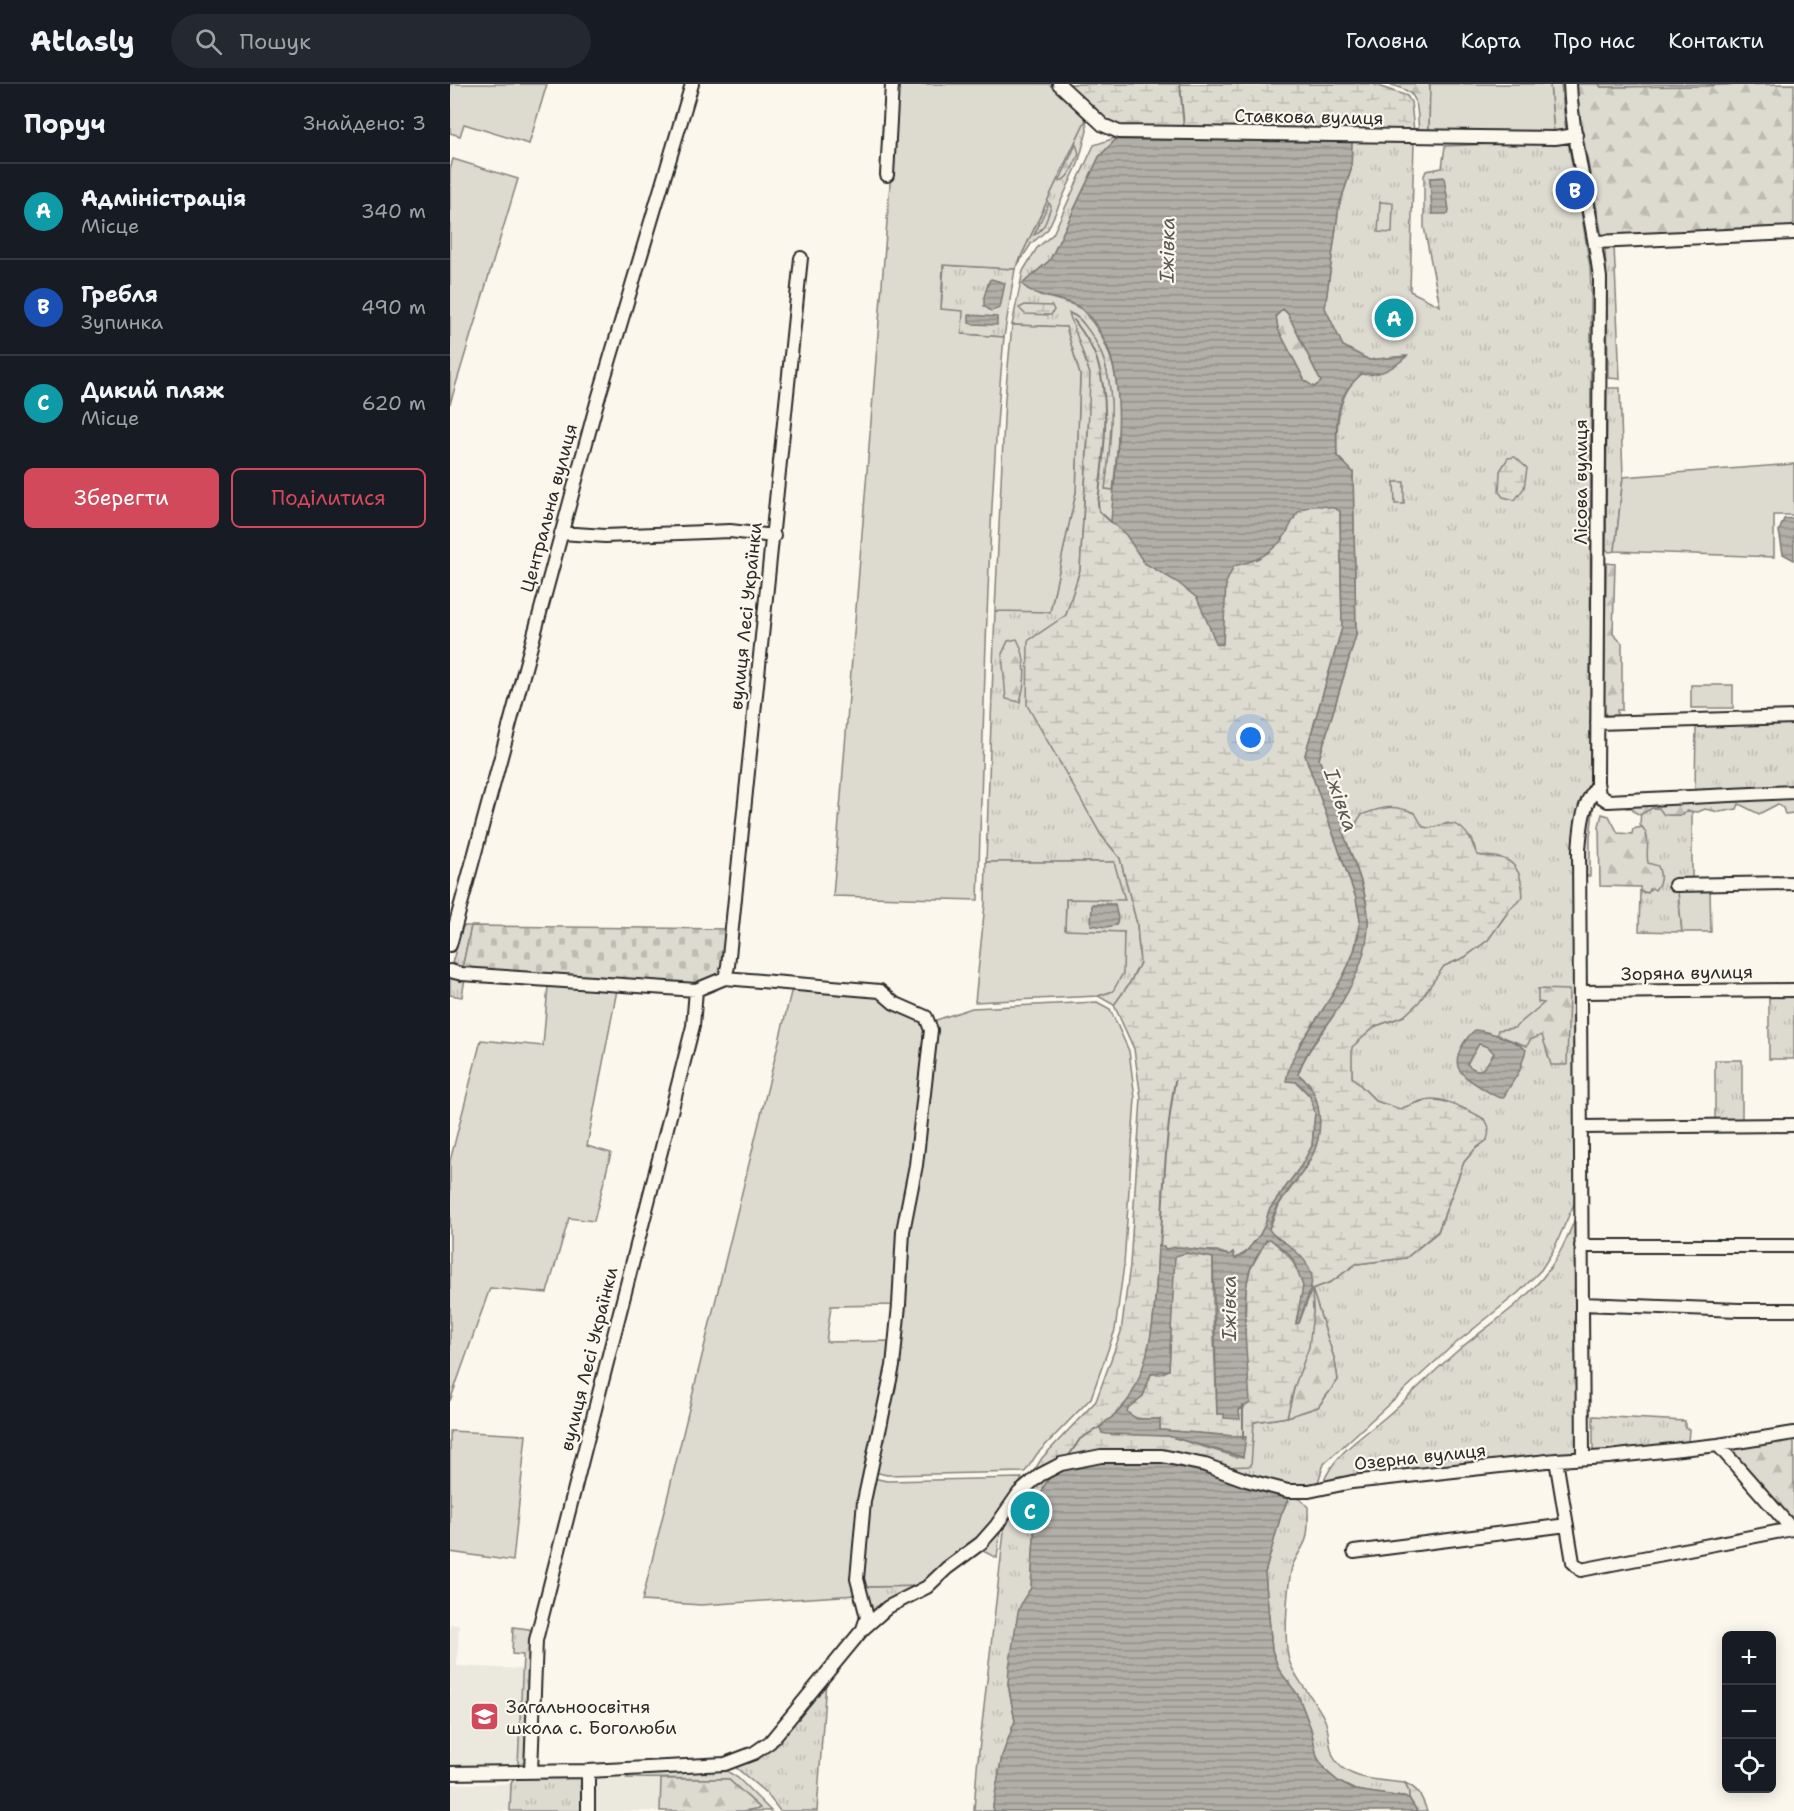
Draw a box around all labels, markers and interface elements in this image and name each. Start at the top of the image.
search box [171,14,591,68]
text: Atlasly [30,22,135,60]
icon: search [192,25,225,58]
text: Пошук [240,27,311,56]
text: Головна [1346,27,1428,55]
text: Карта [1461,27,1521,55]
text: Про нас [1554,27,1635,55]
text: Контакти [1668,27,1764,55]
street label: Ставкова вулиця [1234,104,1384,130]
text: Поруч [24,106,106,141]
text: Знайдено: 3 [303,110,426,136]
pin: B [1556,168,1594,212]
text: Адміністрація [81,184,246,213]
text: A [36,198,51,224]
text: 340 m [361,198,426,224]
text: Місце [81,213,139,239]
water label: Іжівка [1153,217,1181,284]
text: Гребля [81,280,158,309]
text: B [37,294,50,320]
text: 490 m [361,294,426,320]
pin: A [1374,296,1414,340]
text: Зупинка [81,309,163,335]
text: Дикий пляж [81,376,224,405]
text: C [37,390,50,416]
text: 620 m [362,390,426,416]
text: Місце [81,405,139,431]
street label: Лісова вулиця [1569,419,1593,545]
street label: Центральна вулиця [515,421,583,595]
button: Зберегти [24,468,219,528]
button: Поділитися [231,468,426,528]
street label: вулиця Лесі Українки [724,521,768,711]
your location [1236,723,1265,752]
water label: Іжівка [1318,764,1364,835]
street label: Зоряна вулиця [1621,960,1753,986]
street label: вулиця Лесі Українки [555,1264,624,1453]
water label: Іжівка [1216,1275,1242,1342]
street label: Озерна вулиця [1353,1438,1487,1476]
pin: C [1010,1488,1050,1534]
map controls [1722,1631,1776,1793]
button: + [1722,1631,1776,1685]
button: − [1722,1685,1776,1739]
place label: Загальноосвітня школа с. Боголюби [506,1695,677,1740]
school or university icon: Загальноосвітня школа с. Боголюби [469,1701,501,1733]
button: locate [1722,1739,1776,1793]

